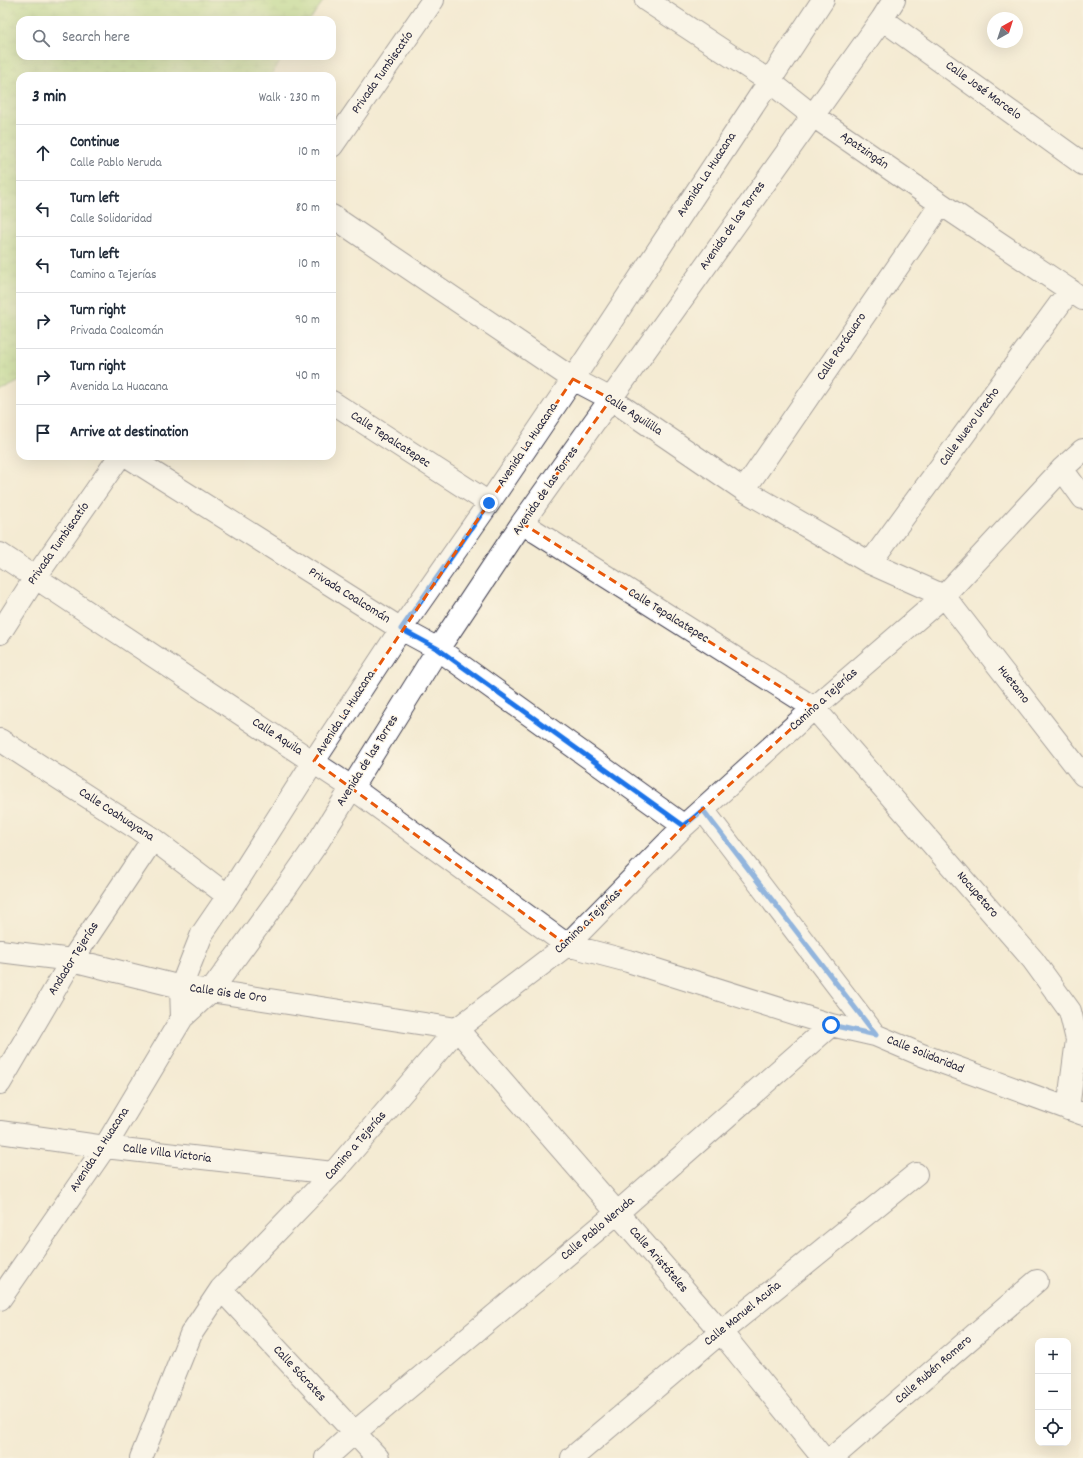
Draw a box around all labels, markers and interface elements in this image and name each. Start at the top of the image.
north arrow [987,12,1023,48]
search box [16,16,336,60]
icon: search [30,27,52,49]
text: Search here [62,27,130,49]
street label: Privada Tumbiscatío [347,28,419,118]
street label: Calle José Marcelo [941,57,1025,125]
text: 3 min [32,86,66,110]
text: Walk · 230 m [259,89,320,108]
street label: Apatzingán [836,127,892,175]
street label: Avenida La Huacana [672,128,742,221]
text: Continue [70,132,119,154]
icon: ahead [32,142,54,164]
text: 10 m [298,143,320,162]
text: Calle Pablo Neruda [70,154,162,173]
street label: Avenida de las Torres [695,178,771,274]
text: Turn left [70,188,119,210]
icon: left [32,198,54,220]
text: 80 m [296,199,320,218]
text: Calle Solidaridad [70,210,152,229]
text: Turn left [70,244,119,266]
icon: left [32,254,54,276]
text: 10 m [298,255,320,274]
text: Camino a Tejerías [70,266,157,285]
text: Turn right [70,300,126,322]
street label: Calle Parácuaro [812,309,872,385]
icon: right [32,310,54,332]
text: 90 m [295,311,320,330]
text: Privada Coalcomán [70,322,164,341]
text: Turn right [70,356,126,378]
icon: right [32,366,54,388]
text: 40 m [296,367,320,386]
text: Avenida La Huacana [70,378,168,397]
street label: Calle Nuevo Urecho [935,384,1005,470]
street label: Calle Aguililla [600,389,667,441]
street label: Avenida La Huacana [493,398,564,491]
street label: Calle Tepalcatepec [346,407,434,473]
icon: arrive [32,422,54,444]
text: Arrive at destination [70,422,188,444]
street label: Avenida de las Torres [508,443,584,539]
route end [480,494,498,512]
street label: Privada Tumbiscatío [23,499,95,589]
street label: Privada Coalcomán [304,563,394,629]
street label: Calle Tepalcatepec [624,583,712,649]
street label: Huetamo [992,662,1034,708]
street label: Camino a Tejerías [785,664,863,736]
street label: Avenida La Huacana [311,666,381,759]
street label: Avenida de las Torres [332,711,404,811]
street label: Calle Aquila [248,713,307,761]
street label: Calle Coahuayana [74,783,158,847]
street label: Nocupetaro [951,868,1003,923]
street label: Camino a Tejerías [550,885,626,959]
street label: Andador Tejerías [44,918,104,1000]
street label: Calle Gis de Oro [188,979,268,1009]
route start [822,1016,840,1034]
street label: Calle Solidaridad [883,1031,967,1079]
street label: Avenida La Huacana [65,1103,135,1196]
street label: Camino a Tejerías [320,1107,392,1185]
street label: Calle Villa Victoria [122,1139,213,1169]
street label: Calle Pablo Neruda [557,1192,640,1266]
street label: Calle Aristóteles [624,1223,692,1297]
street label: Calle Manuel Acuña [700,1276,786,1351]
street label: Calle Rubén Romero [891,1331,977,1409]
map controls [1035,1338,1071,1446]
button: + [1035,1338,1071,1374]
street label: Calle Sócrates [268,1342,330,1406]
button: − [1035,1374,1071,1410]
button: locate [1035,1410,1071,1446]

